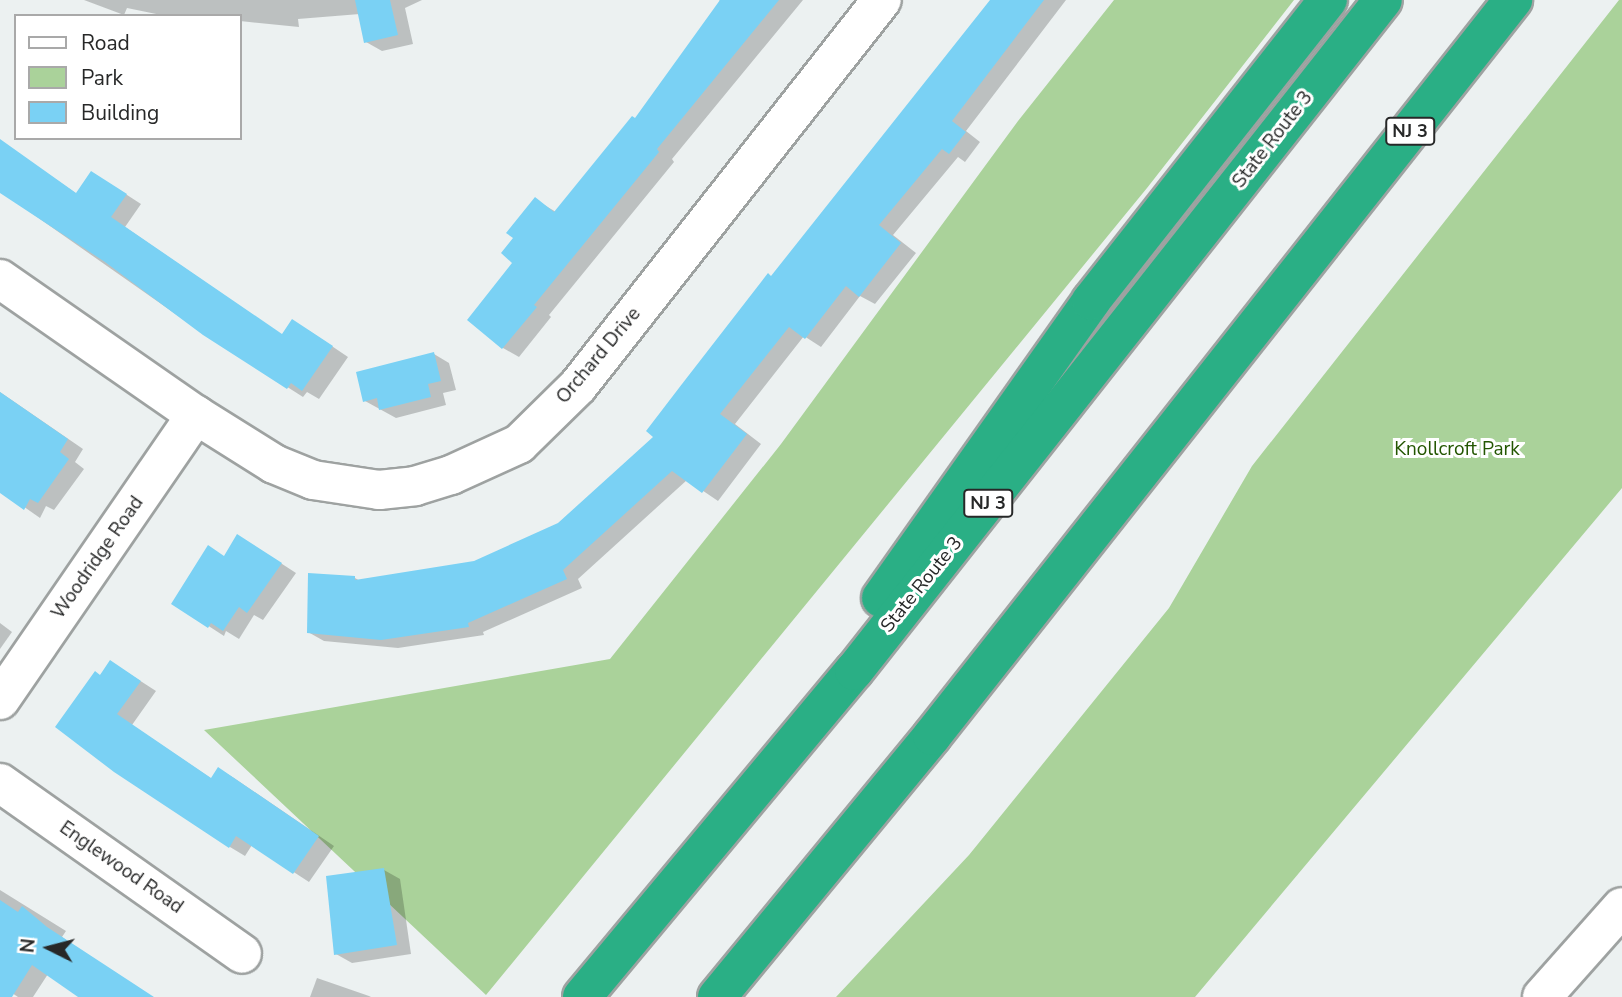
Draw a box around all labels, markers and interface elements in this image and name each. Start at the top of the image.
legend [14,14,242,140]
text: Road [81,29,130,57]
text: Park [81,64,123,92]
street label: State Route 3 [1228,87,1318,193]
text: Building [81,99,159,127]
road number: NJ 3 [1384,116,1436,146]
street label: Orchard Drive [552,303,646,409]
park label: Knollcroft Park [1394,439,1520,461]
road number: NJ 3 [962,489,1014,518]
street label: Woodridge Road [47,492,149,624]
street label: State Route 3 [876,533,968,637]
street label: Englewood Road [55,817,187,919]
north arrow [14,913,84,983]
text: N [14,937,42,954]

